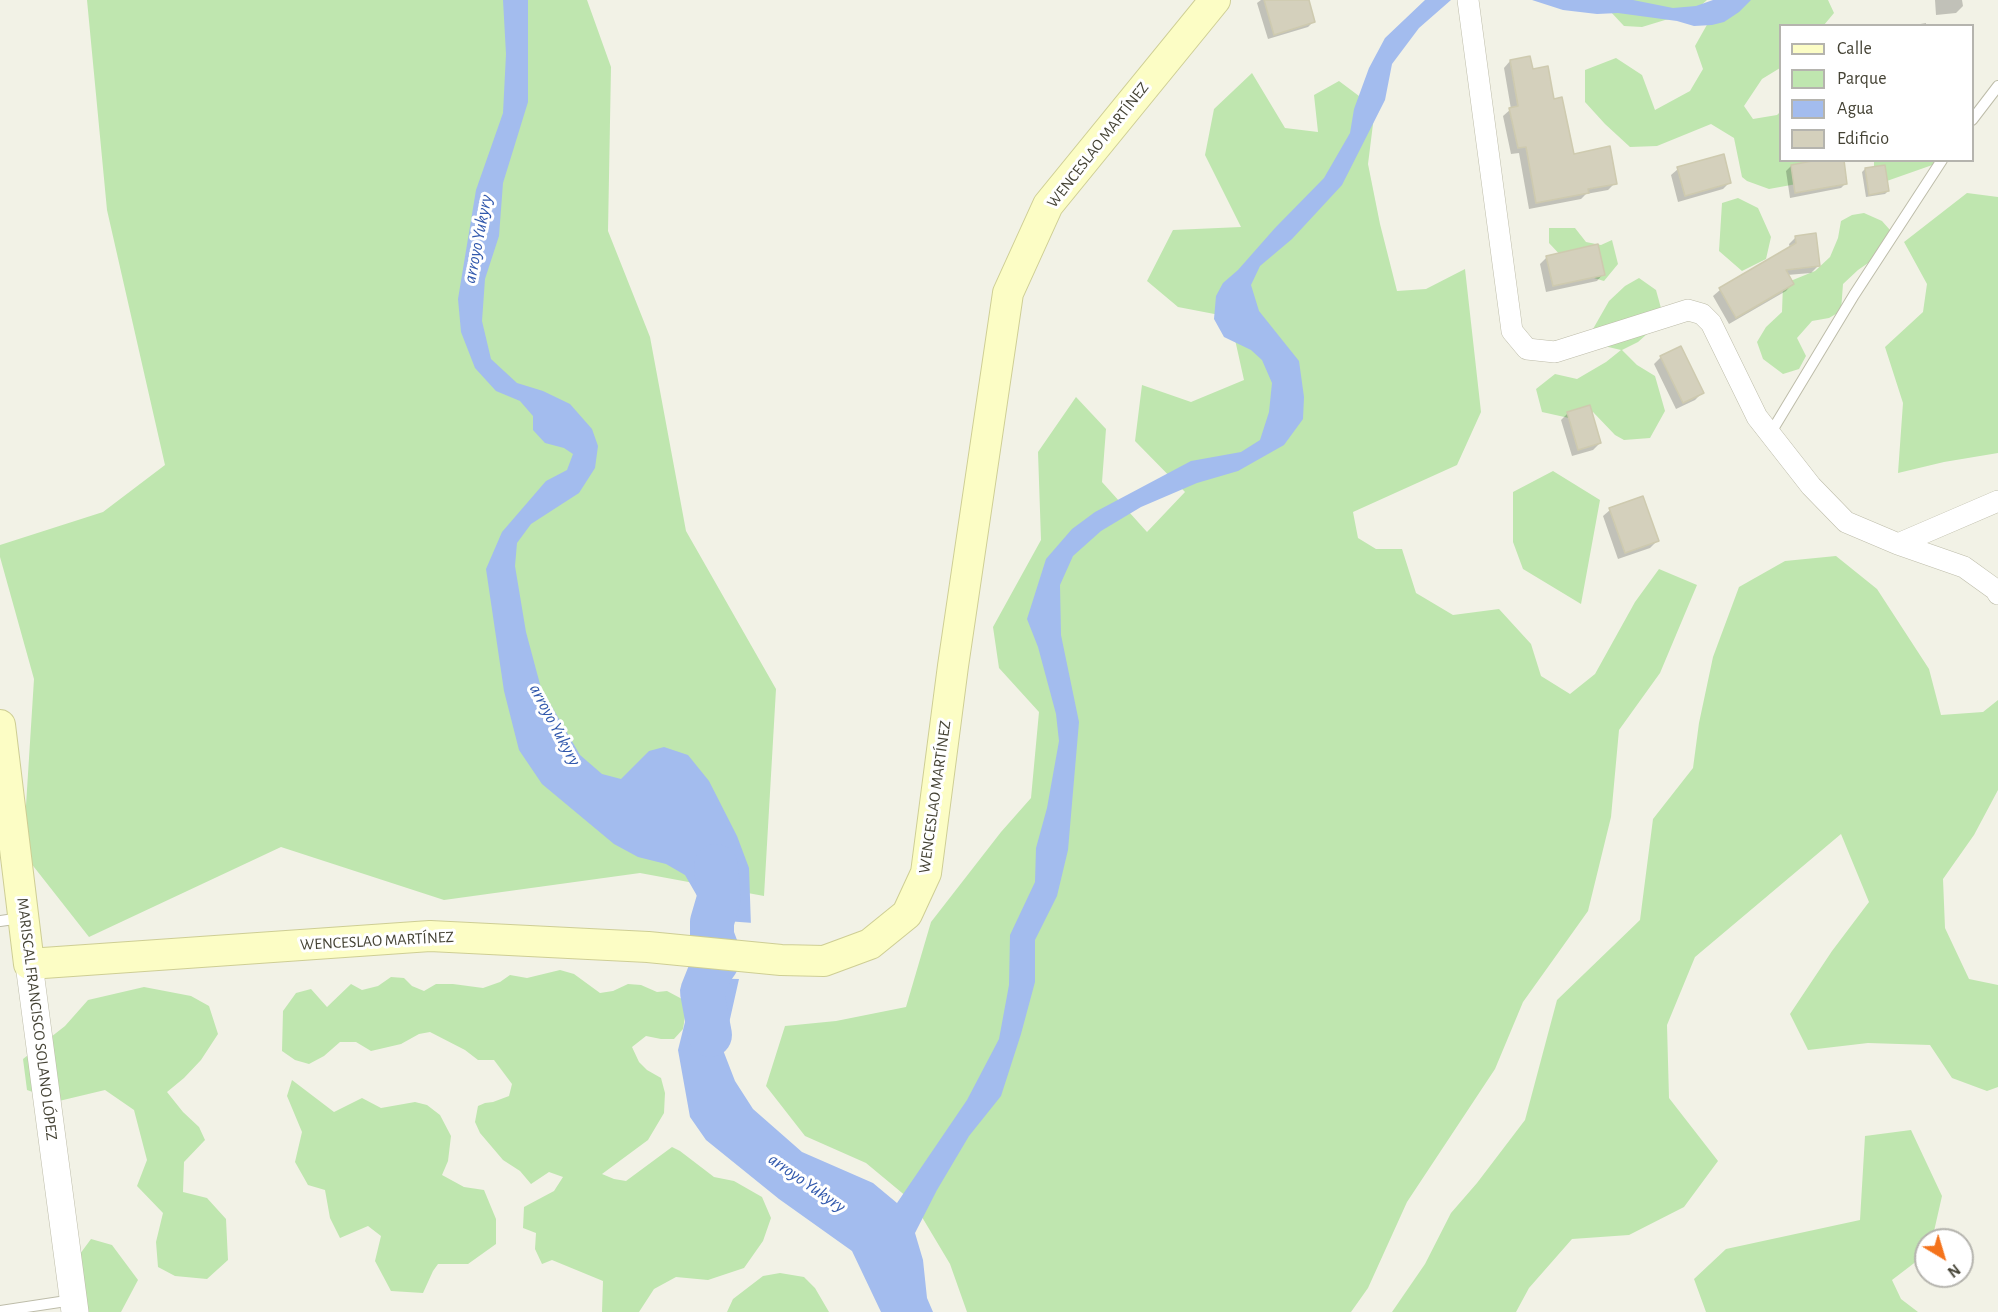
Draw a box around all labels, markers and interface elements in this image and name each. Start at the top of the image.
legend [1779,24,1974,162]
text: Calle [1837,40,1872,58]
text: Parque [1837,70,1886,88]
street label: WENCESLAO MARTÍNEZ [1043,78,1153,212]
text: Agua [1837,100,1874,118]
text: Edificio [1837,130,1889,148]
water label: arroyo Yukyry [459,193,497,285]
water label: arroyo Yukyry [524,680,586,770]
street label: WENCESLAO MARTÍNEZ [915,719,955,875]
street label: MARISCAL FRANCISCO SOLANO LÓPEZ [13,897,61,1141]
street label: WENCESLAO MARTÍNEZ [300,927,454,955]
water label: arroyo Yukyry [764,1148,850,1218]
north arrow [1914,1228,1974,1288]
text: N [1945,1261,1963,1280]

